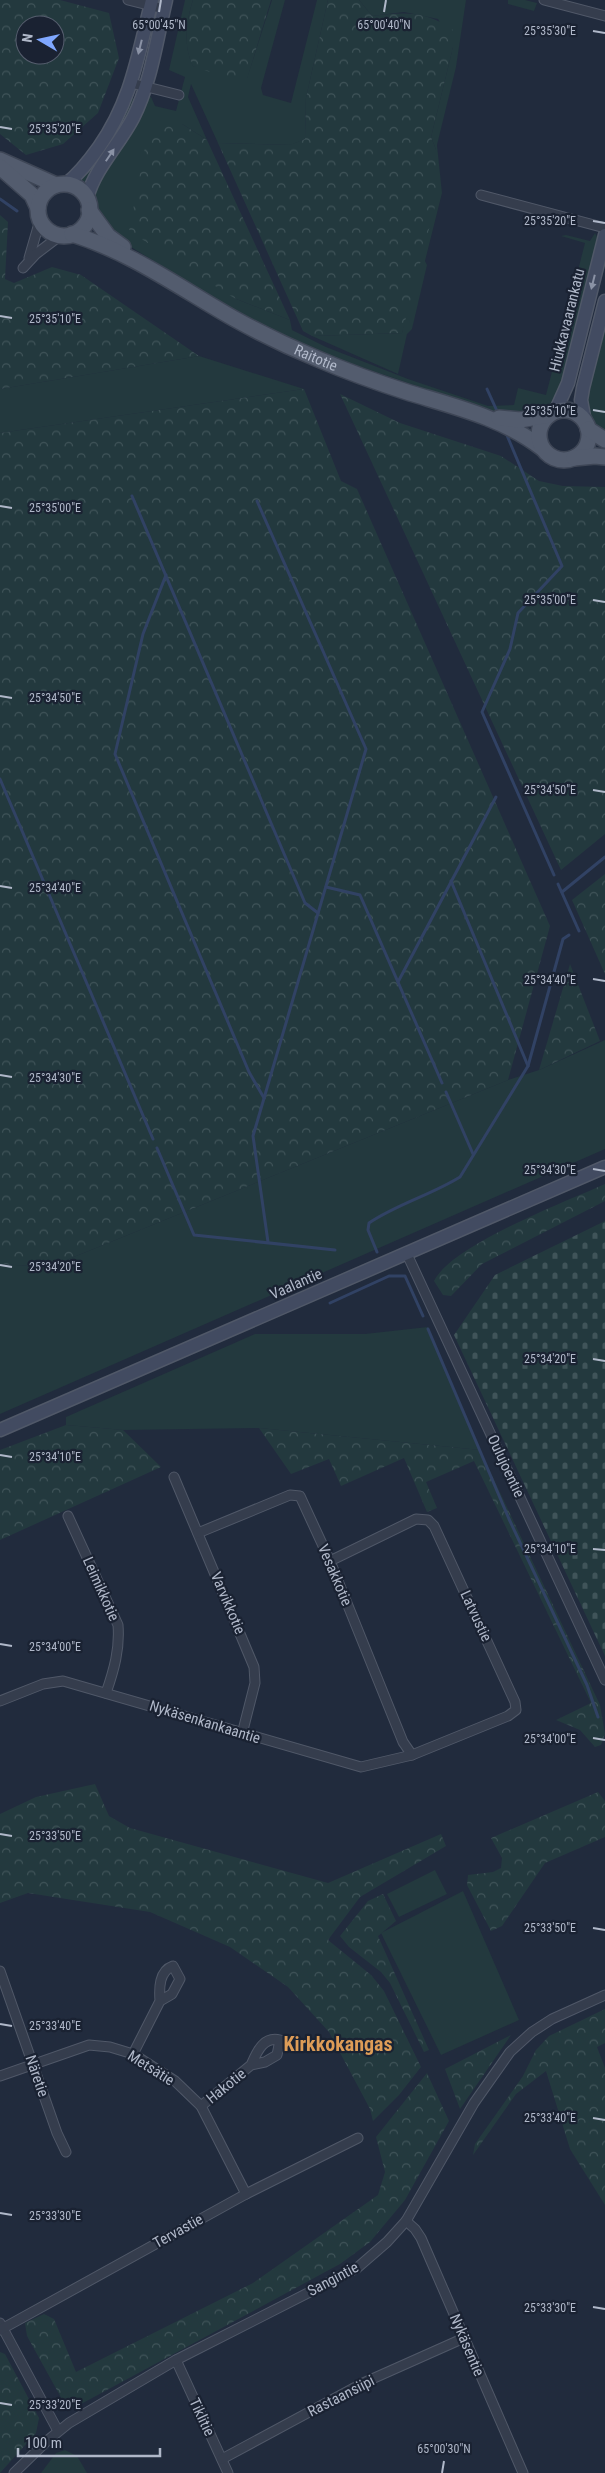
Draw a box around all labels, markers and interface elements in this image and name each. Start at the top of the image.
north arrow [15,15,65,65]
text: 65°00'45"N [132,18,186,32]
text: 65°00'40"N [357,18,411,32]
text: 25°35'30"E [524,24,576,38]
text: N [19,32,36,43]
one-way arrow [136,40,144,55]
text: 25°35'20"E [29,122,81,136]
one-way arrow [105,148,115,162]
text: 25°35'20"E [524,214,576,228]
street label: Hiukkavaarankatu [545,267,589,373]
one-way arrow [589,275,597,290]
text: 25°35'10"E [29,312,81,326]
street label: Raitotie [291,341,340,375]
text: 25°35'10"E [524,404,576,418]
text: 25°35'00"E [29,501,81,515]
text: 25°35'00"E [524,593,576,607]
text: 25°34'50"E [29,691,81,705]
text: 25°34'50"E [524,783,576,797]
text: 25°34'40"E [29,881,81,895]
text: 25°34'40"E [524,973,576,987]
text: 25°34'30"E [29,1071,81,1085]
text: 25°34'30"E [524,1163,576,1177]
text: 25°34'20"E [29,1260,81,1274]
street label: Vaalantie [267,1265,325,1303]
text: 25°34'20"E [524,1352,576,1366]
street label: Oulujoentie [484,1432,528,1500]
text: 25°34'10"E [29,1450,81,1464]
street label: Vesakkotie [314,1542,356,1608]
text: 25°34'10"E [524,1542,576,1556]
street label: Leimikkotie [79,1554,123,1624]
street label: Varvikkotie [207,1569,249,1637]
street label: Latvustie [456,1588,496,1644]
text: 25°34'00"E [29,1640,81,1654]
street label: Nykäsenkankaantie [147,1697,263,1747]
text: 25°34'00"E [524,1732,576,1746]
text: 25°33'50"E [29,1829,81,1843]
text: 25°33'50"E [524,1921,576,1935]
text: 25°33'40"E [29,2019,81,2033]
district label: Kirkkokangas [283,2032,393,2056]
street label: Metsätie [124,2047,178,2089]
street label: Näretie [22,2053,52,2099]
street label: Hakotie [203,2065,249,2107]
text: 25°33'40"E [524,2111,576,2125]
text: 25°33'30"E [29,2209,81,2223]
street label: Tervastie [150,2210,206,2252]
street label: Sangintie [304,2258,362,2300]
text: 25°33'30"E [524,2301,576,2315]
street label: Nykäsentie [446,2311,488,2379]
street label: Rastaansiipi [305,2371,377,2421]
street label: Tiklitie [185,2395,219,2439]
text: 25°33'20"E [29,2398,81,2412]
scale bar [18,2426,160,2458]
text: 100 m [25,2434,62,2452]
text: 65°00'30"N [417,2442,471,2456]

